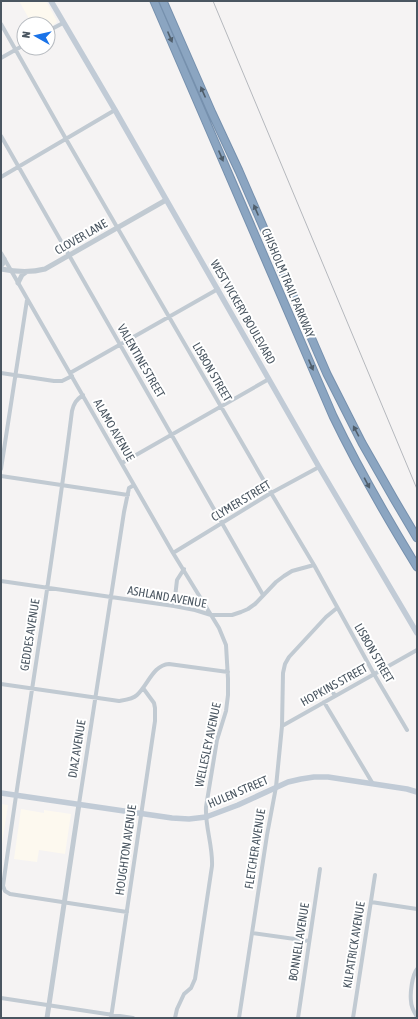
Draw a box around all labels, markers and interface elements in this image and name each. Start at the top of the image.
north arrow [16,16,56,56]
text: N [20,31,32,39]
one-way arrow [167,31,173,43]
one-way arrow [200,86,206,98]
one-way arrow [218,151,224,162]
one-way arrow [253,204,259,216]
street label: CLOVER LANE [52,216,110,258]
street label: CHISHOLM TRAIL PARKWAY [259,226,318,340]
street label: WEST VICKERY BOULEVARD [208,258,279,367]
street label: VALENTINE STREET [114,322,168,401]
street label: LISBON STREET [189,340,235,405]
one-way arrow [309,360,315,372]
street label: ALAMO AVENUE [91,397,137,463]
one-way arrow [352,425,359,437]
street label: CLYMER STREET [209,477,274,524]
one-way arrow [364,477,371,489]
street label: ASHLAND AVENUE [127,583,207,611]
street label: GEDDES AVENUE [17,598,43,672]
street label: LISBON STREET [351,621,397,686]
street label: HOPKINS STREET [298,660,371,709]
street label: WELLESLEY AVENUE [192,702,224,788]
street label: DIAZ AVENUE [66,719,88,779]
street label: HULEN STREET [206,773,271,811]
street label: HOUGHTON AVENUE [113,804,139,896]
street label: FLETCHER AVENUE [242,808,268,890]
street label: KILPATRICK AVENUE [340,901,368,989]
street label: BONNELL AVENUE [286,902,312,982]

